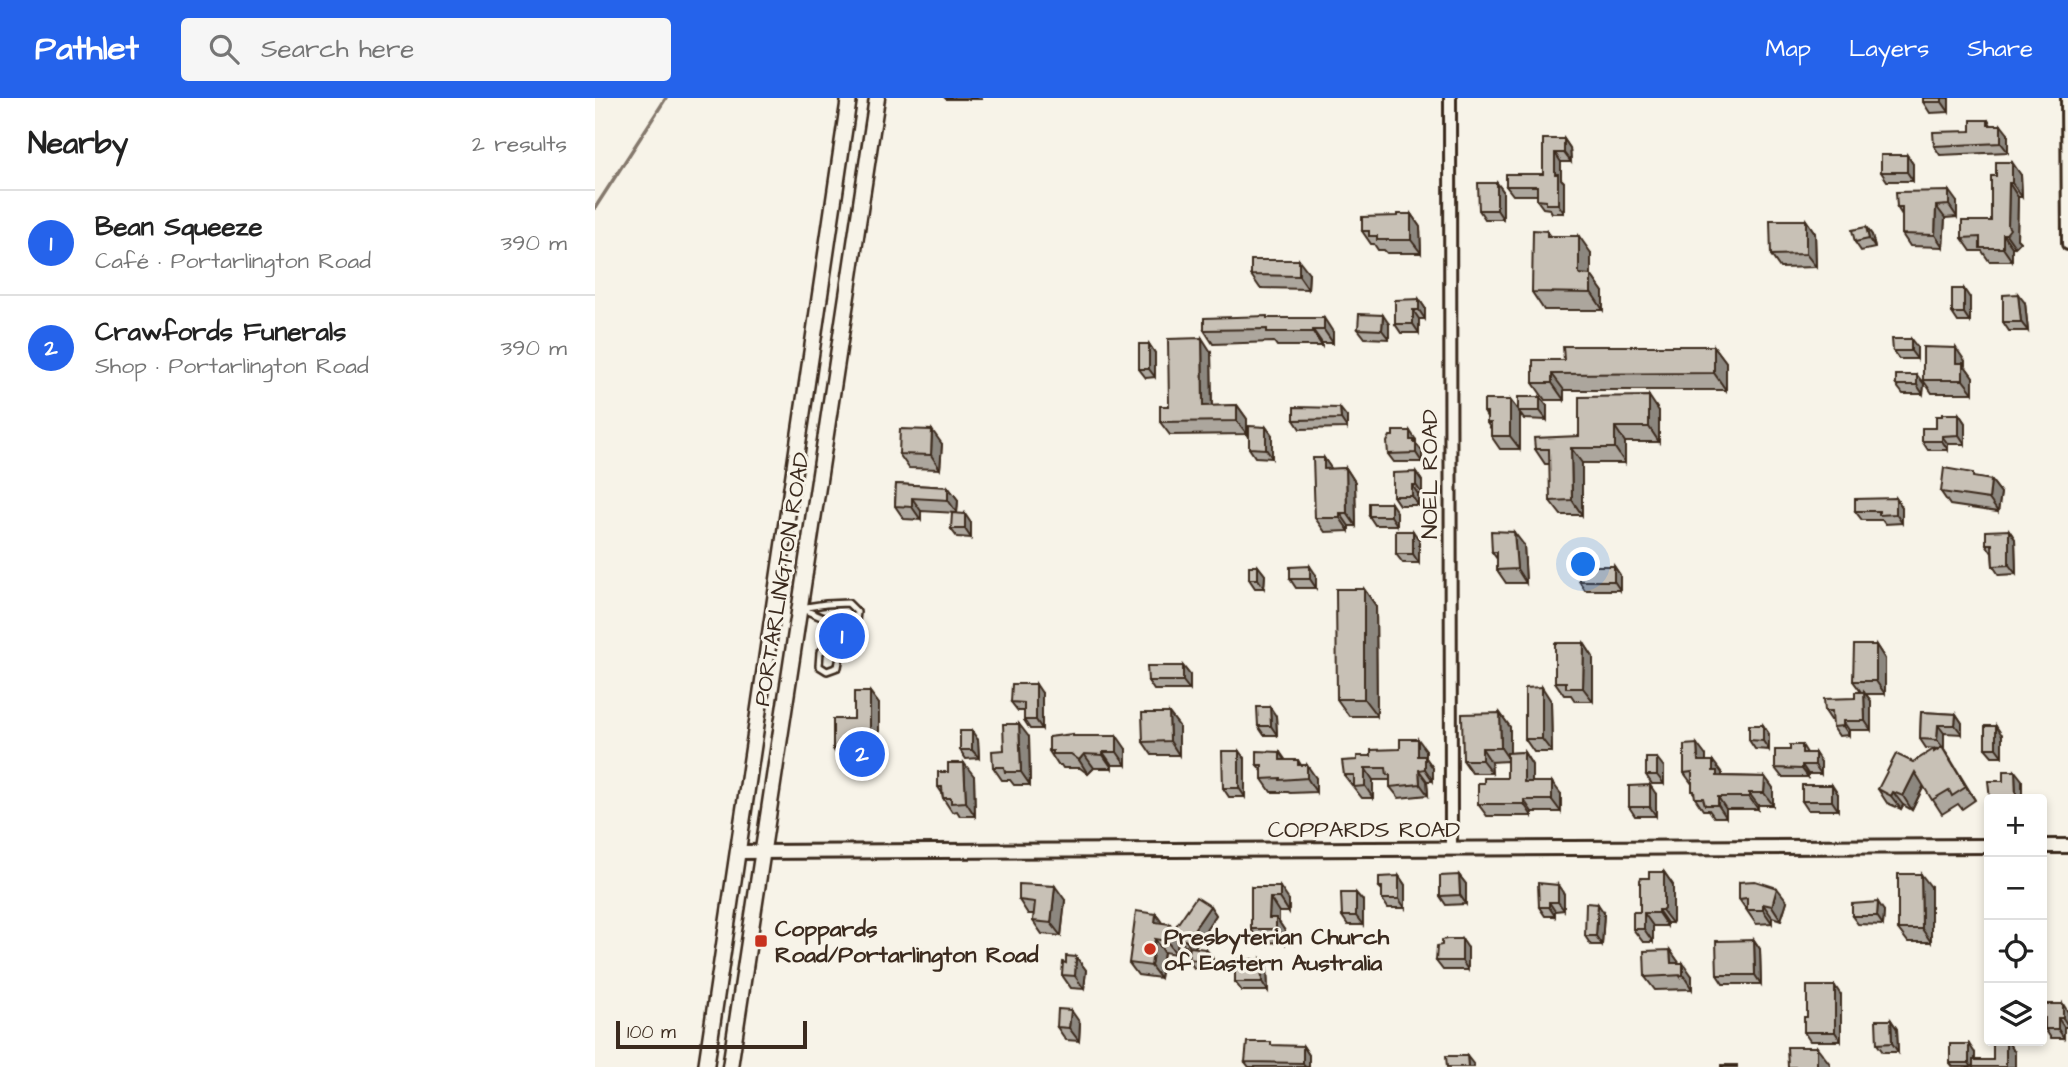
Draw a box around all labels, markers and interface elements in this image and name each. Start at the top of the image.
search box [181,18,671,81]
text: Pathlet [35,26,139,72]
icon: search [205,30,243,68]
text: Search here [261,31,414,67]
text: Map [1766,32,1811,66]
text: Layers [1849,32,1929,66]
text: Share [1967,32,2033,66]
text: Nearby [28,123,128,165]
text: 2 results [472,128,567,160]
text: Bean Squeeze [95,209,263,245]
text: 1 [50,227,52,259]
text: 390 m [501,227,567,259]
text: Café · Portarlington Road [95,245,371,277]
text: Crawfords Funerals [95,314,346,350]
text: 2 [44,332,58,364]
text: 390 m [501,332,567,364]
text: Shop · Portarlington Road [95,350,369,382]
street label: NOEL ROAD [1414,409,1446,539]
street label: PORTARLINGTON ROAD [746,450,818,708]
your location [1566,547,1600,581]
pin: 1 [819,610,865,662]
pin: 2 [839,728,885,780]
map controls [1984,794,2047,1046]
button: + [1984,794,2047,857]
street label: COPPARDS ROAD [1268,814,1460,846]
button: − [1984,857,2047,920]
place label: Coppards Road/Portarlington Road [775,913,1039,972]
button: locate [1984,920,2047,983]
place label: Presbyterian Church of Eastern Australia [1164,921,1390,979]
marker: Coppards Road/Portarlington Road [753,933,769,949]
marker: Presbyterian Church of Eastern Australia [1142,941,1158,957]
button: layers [1984,983,2047,1046]
scale bar [616,1018,807,1050]
text: 100 m [627,1019,676,1046]

